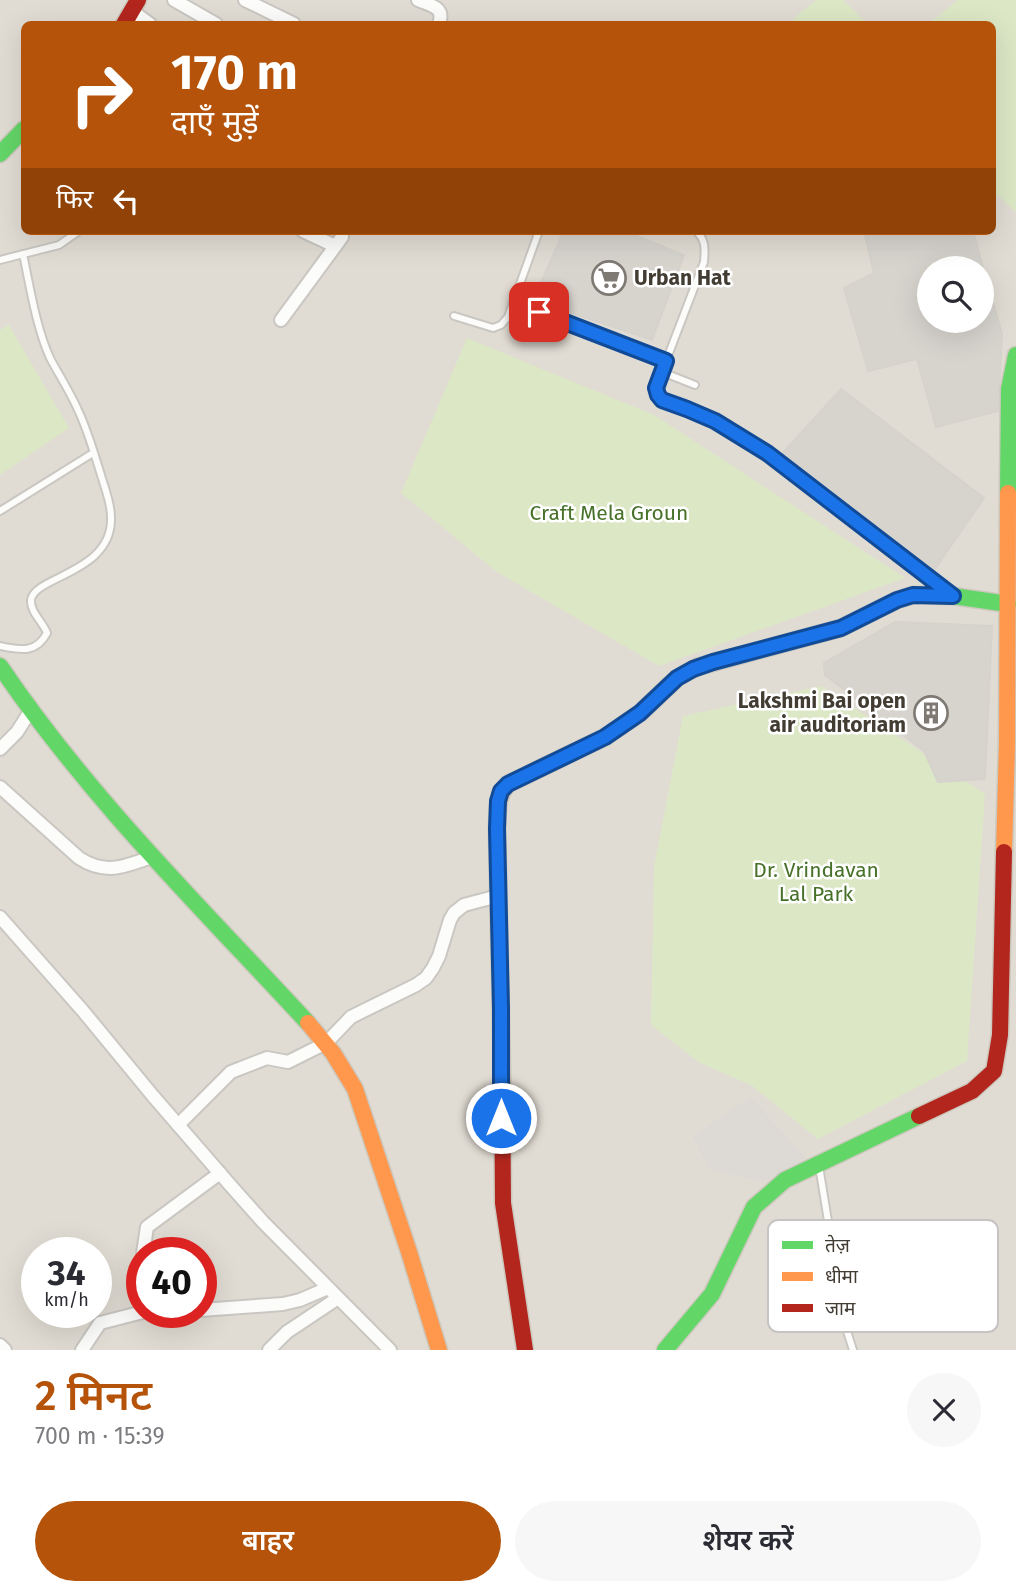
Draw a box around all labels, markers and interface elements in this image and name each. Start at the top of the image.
text: 170 m [171,43,298,102]
icon: right [56,49,147,140]
text: दाएँ मुड़ें [171,103,259,141]
icon: left [107,182,145,220]
text: फिर [56,184,93,215]
map controls [917,256,994,333]
button: search [917,256,994,333]
supermarket icon: Urban Hat [590,259,628,297]
place label: Urban Hat [634,265,732,291]
pin [509,282,569,342]
icon: arrive [520,293,558,331]
park label: Craft Mela Groun [530,500,688,526]
place label: Lakshmi Bai open air auditoriam [738,688,906,738]
building icon: Lakshmi Bai open air auditoriam [912,694,950,732]
park label: Dr. Vrindavan Lal Park [753,857,879,907]
position arrow [464,1081,538,1155]
legend [768,1220,998,1332]
text: तेज़ [825,1234,851,1257]
speed limit sign: 40 [126,1237,217,1328]
text: 34 [48,1252,85,1294]
text: धीमा [825,1265,859,1288]
text: km/h [44,1289,89,1311]
text: जाम [825,1297,856,1320]
text: 2 मिनट [35,1371,152,1421]
button: close [907,1373,981,1447]
text: 700 m · 15:39 [35,1422,165,1450]
button: बाहर [35,1501,501,1581]
button: शेयर करें [515,1501,981,1581]

